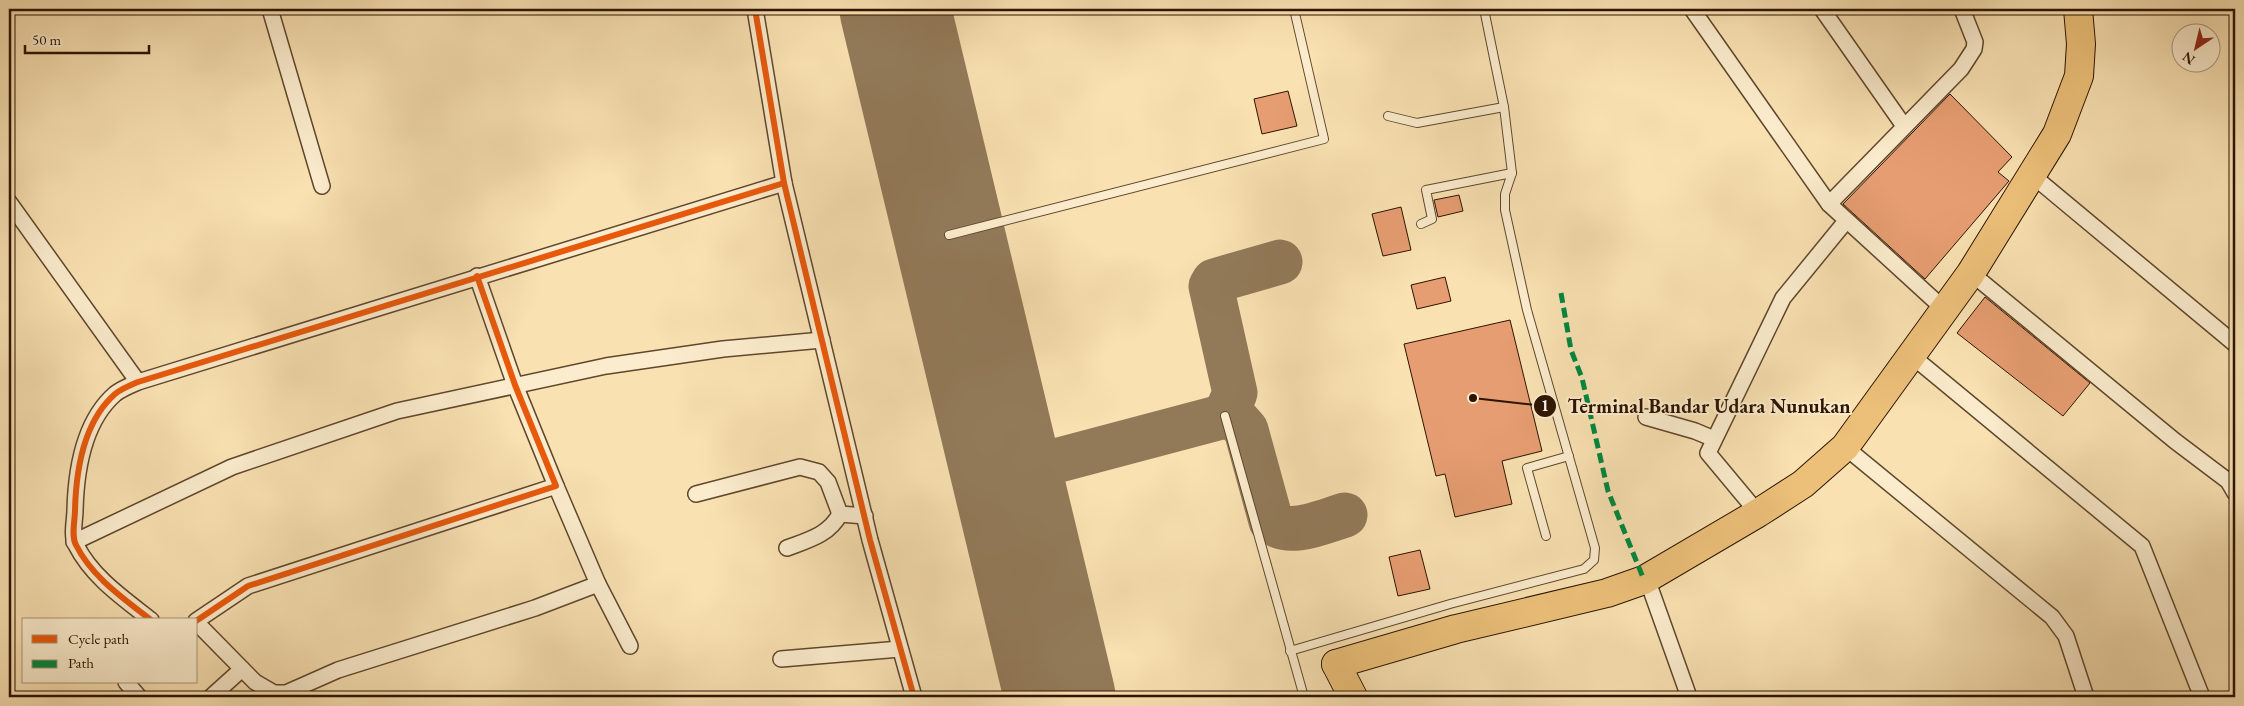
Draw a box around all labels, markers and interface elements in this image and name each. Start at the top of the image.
scale bar [25,22,149,54]
north arrow [2172,22,2222,72]
text: 50 m [32,30,61,49]
text: N [2178,48,2198,69]
callout: Terminal Bandar Udara Nunukan [1533,389,1861,424]
text: Terminal Bandar Udara Nunukan [1567,393,1851,419]
text: 1 [1541,396,1549,415]
legend [22,618,198,684]
text: Cycle path [68,629,130,648]
text: Path [68,653,94,672]

